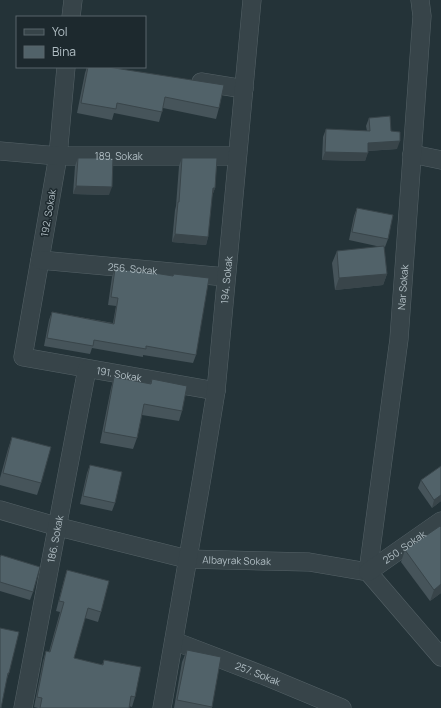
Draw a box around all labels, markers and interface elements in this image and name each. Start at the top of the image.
legend [16,16,146,68]
text: Yol [52,23,68,40]
text: Bina [52,43,76,60]
street label: 189. Sokak [95,149,144,163]
street label: 192. Sokak [37,187,59,238]
street label: 194. Sokak [217,254,235,305]
street label: 256. Sokak [107,259,159,278]
street label: Nar Sokak [394,263,411,310]
street label: 191. Sokak [95,363,144,385]
street label: 186. Sokak [44,513,66,564]
street label: 250. Sokak [380,526,429,567]
street label: Albayrak Sokak [202,552,272,568]
street label: 257. Sokak [233,658,284,689]

